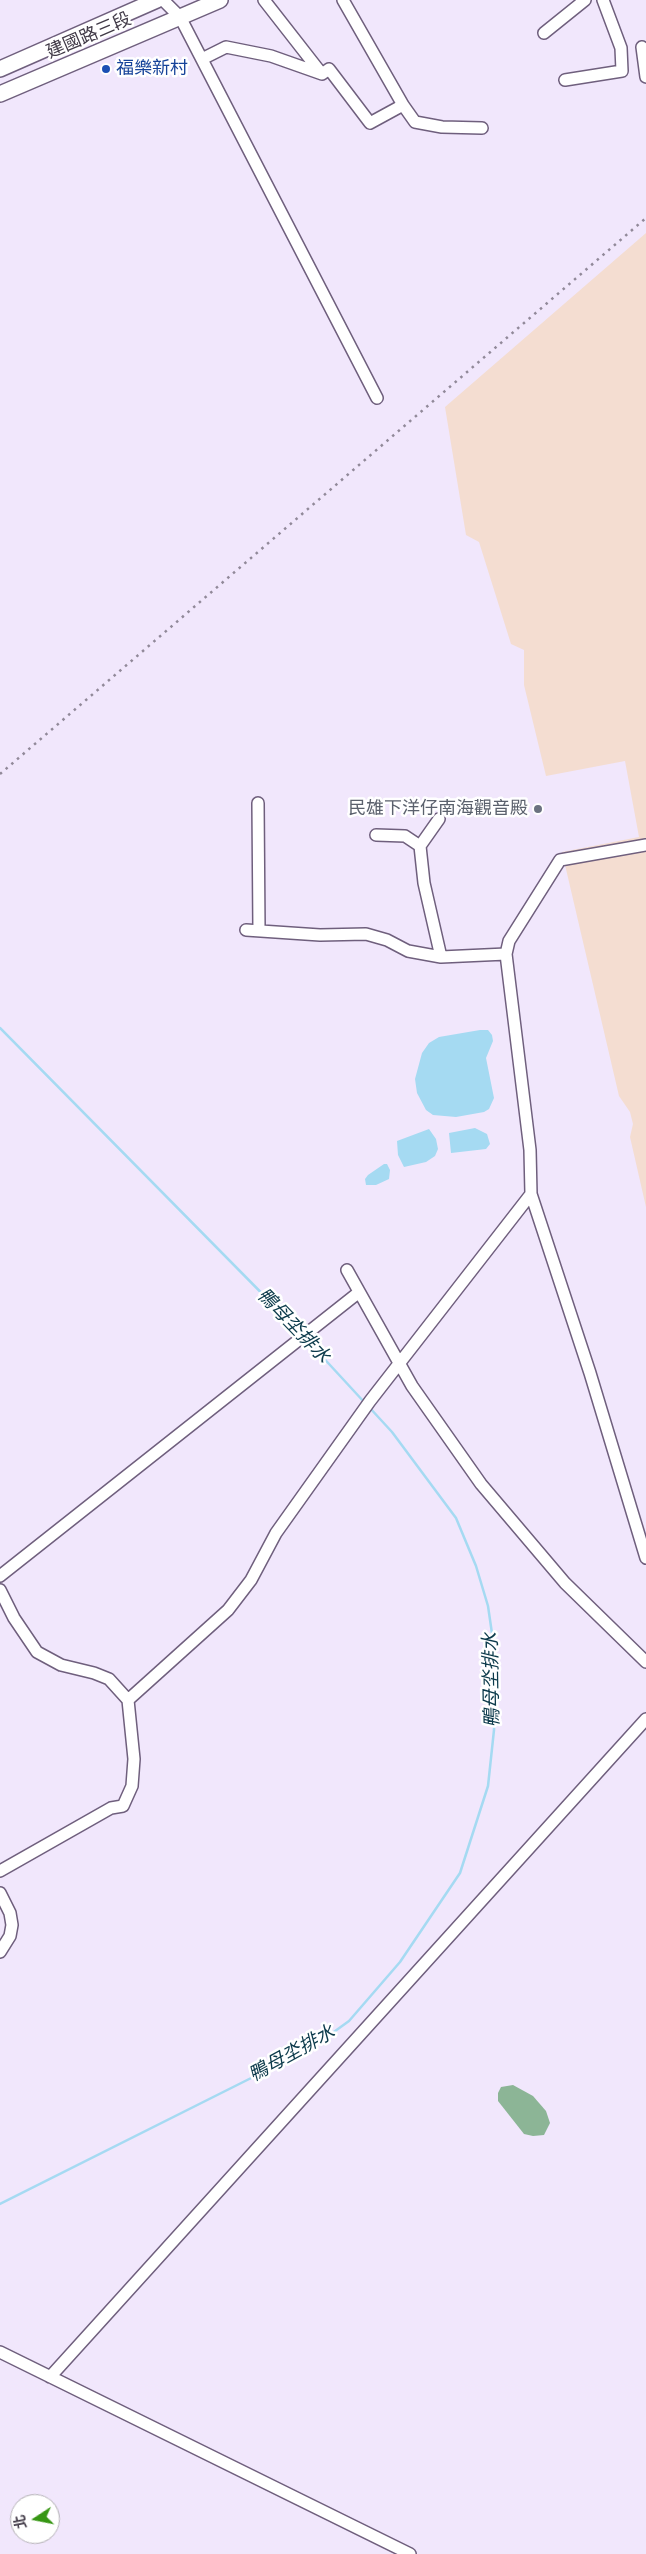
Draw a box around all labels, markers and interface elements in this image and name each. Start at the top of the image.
street label: 建國路三段 [43,8,135,64]
place label: 福樂新村 [116,58,188,80]
marker: 福樂新村 [100,63,112,75]
place label: 民雄下洋仔南海觀音殿 [348,798,528,820]
marker: 民雄下洋仔南海觀音殿 [532,803,544,815]
water label: 鴨母坔排水 [252,1284,334,1368]
water label: 鴨母坔排水 [480,1632,504,1728]
water label: 鴨母坔排水 [245,2021,339,2087]
north arrow [10,2494,60,2544]
text: 北 [11,2513,30,2530]

